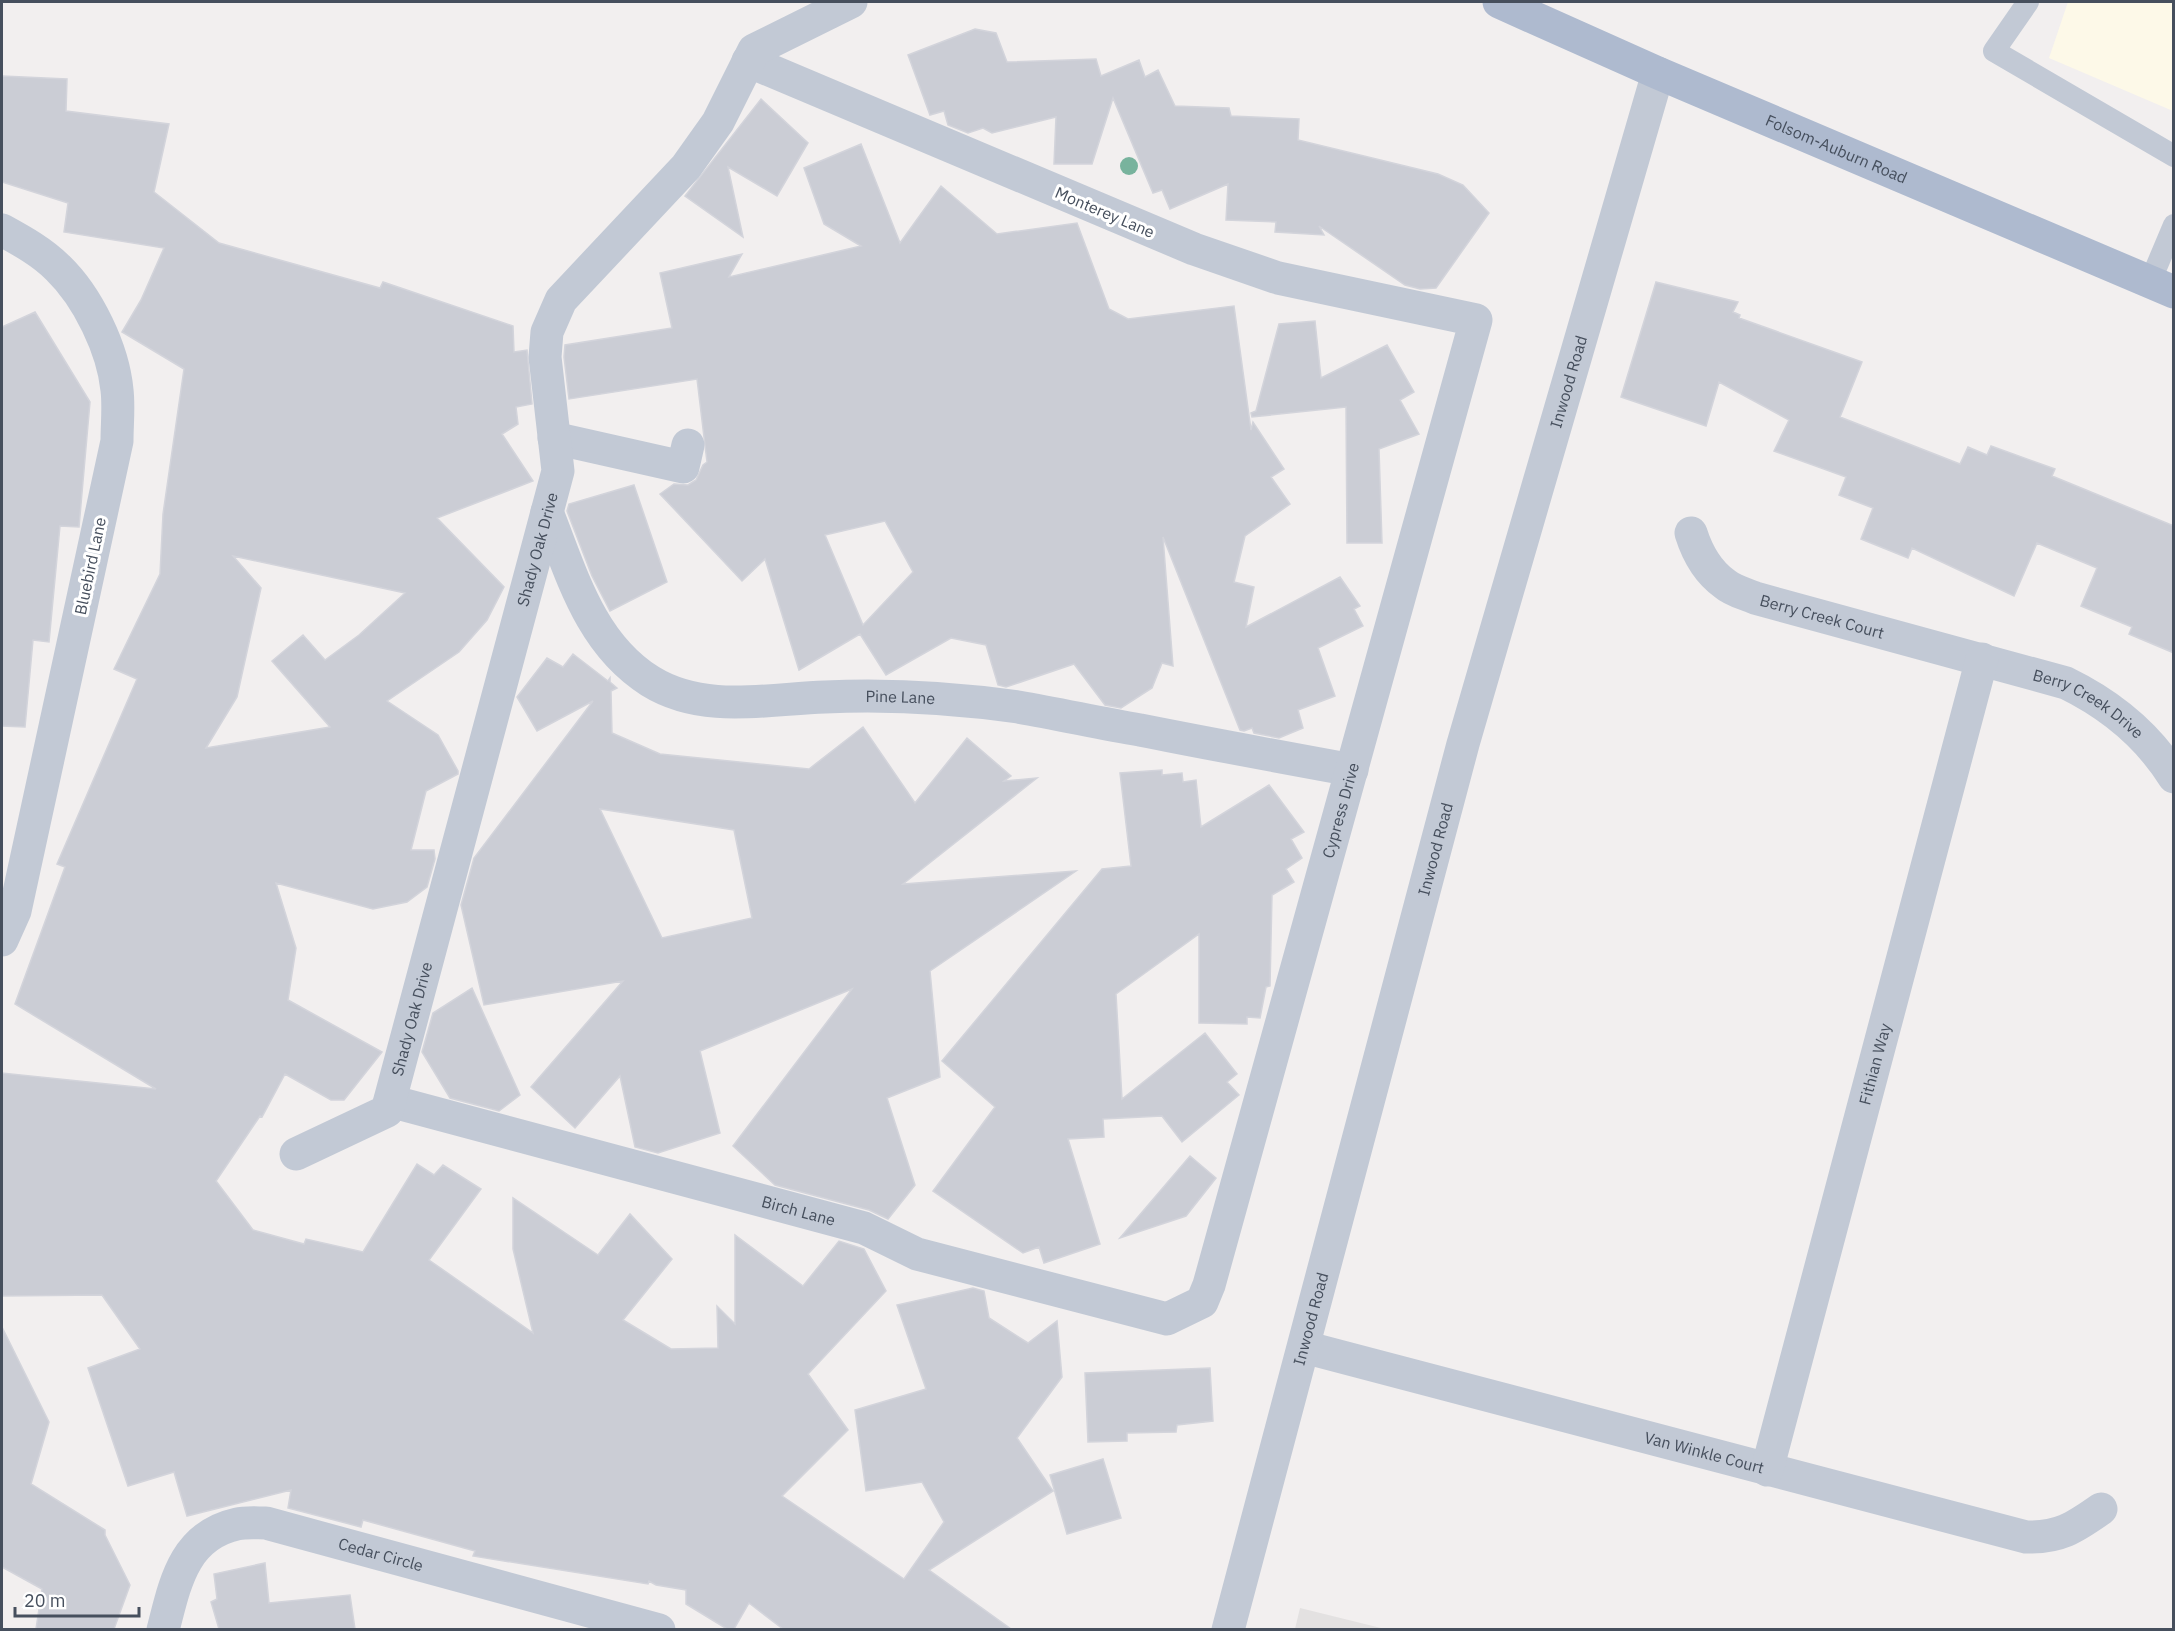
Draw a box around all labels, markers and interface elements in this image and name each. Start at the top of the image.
street label: Folsom-Auburn Road [1763,110,1910,188]
street label: Monterey Lane [1052,182,1158,242]
street label: Inwood Road [1545,333,1591,430]
street label: Shady Oak Drive [512,490,562,609]
street label: Bluebird Lane [70,515,110,617]
street label: Berry Creek Court [1758,590,1886,643]
street label: Berry Creek Drive [2031,664,2148,743]
street label: Pine Lane [865,686,936,708]
street label: Cypress Drive [1318,760,1363,860]
street label: Inwood Road [1413,800,1457,898]
street label: Shady Oak Drive [387,959,436,1078]
street label: Fithian Way [1854,1021,1895,1107]
street label: Birch Lane [759,1191,838,1230]
street label: Inwood Road [1289,1270,1332,1367]
street label: Van Winkle Court [1642,1427,1766,1478]
street label: Cedar Circle [336,1533,426,1575]
scale bar [15,1580,140,1618]
text: 20 m [24,1589,66,1612]

